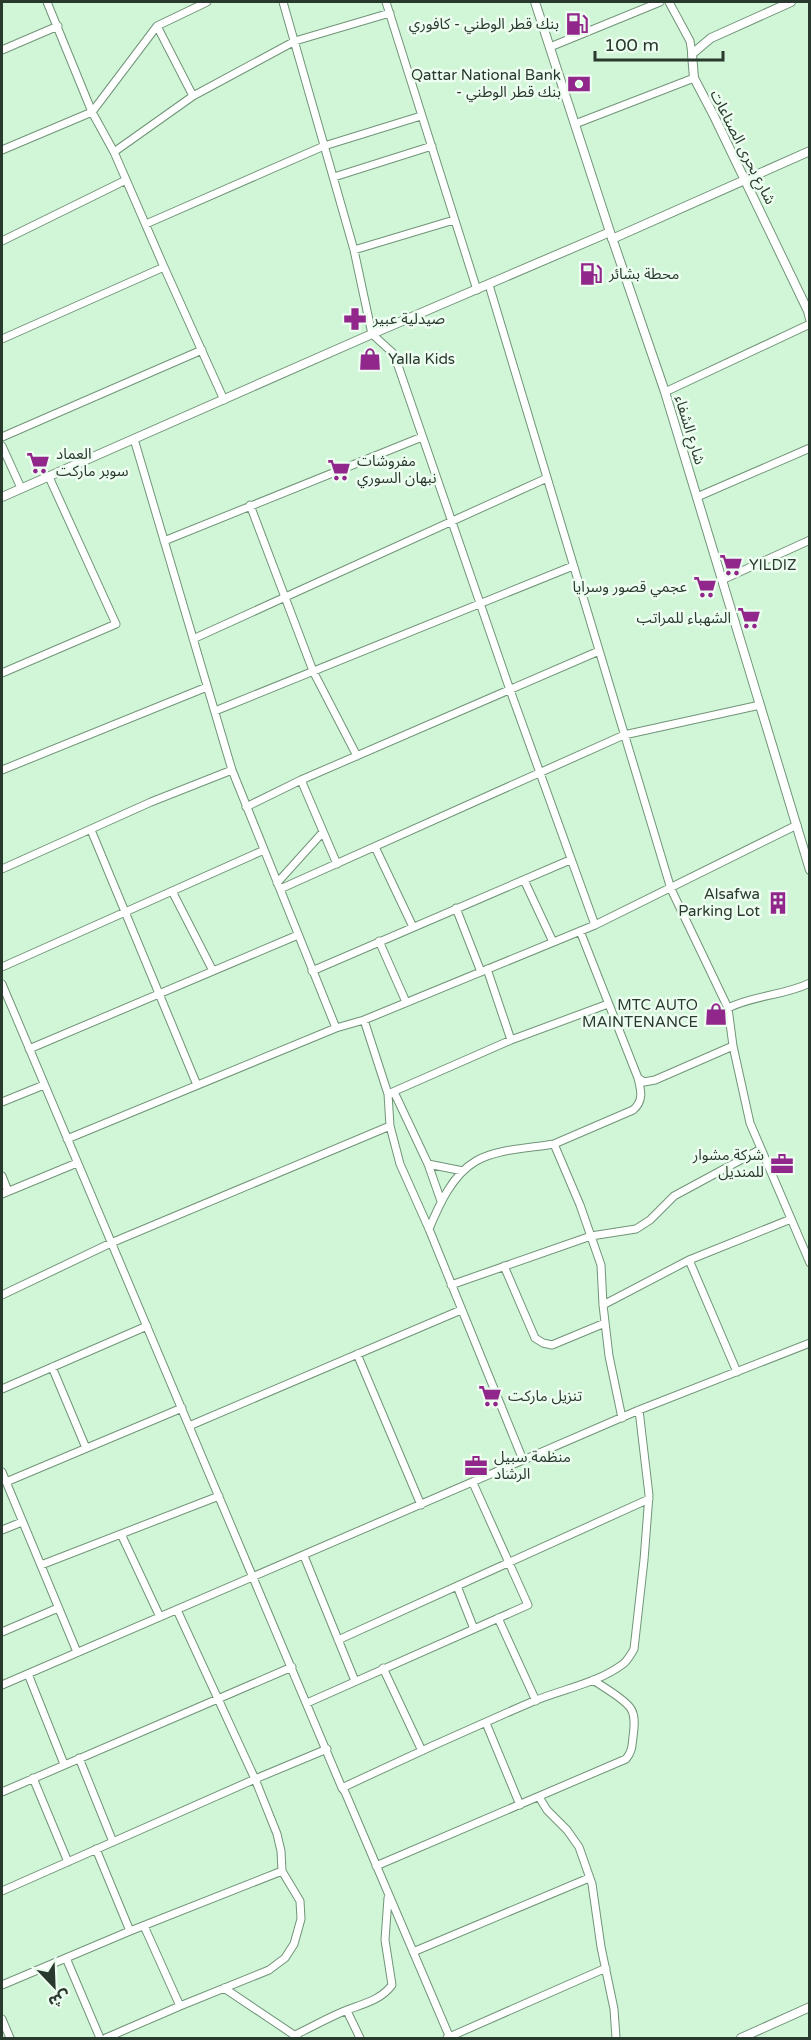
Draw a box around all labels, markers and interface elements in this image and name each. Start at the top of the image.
fuel station icon: بنك قطر الوطني - كافوري [564,11,590,37]
place label: بنك قطر الوطني - كافوري [409,15,559,35]
scale bar [595,24,722,62]
text: 100 m [604,34,659,56]
place label: Qattar National Bank - بنك قطر الوطني [411,66,561,103]
bank icon: Qattar National Bank - بنك قطر الوطني [566,71,592,97]
street label: شارع بحرى الصناعات [704,87,780,209]
fuel station icon: محطة بشائر [578,261,604,287]
place label: محطة بشائر [608,265,679,283]
pharmacy icon: صيدلية عبير [342,306,368,332]
place label: صيدلية عبير [372,310,445,328]
shop icon: Yalla Kids [357,346,383,372]
place label: Yalla Kids [388,350,455,368]
street label: شارع الشفاء [668,393,709,468]
place label: العماد سوبر ماركت [56,445,129,480]
supermarket icon: العماد سوبر ماركت [25,450,51,476]
place label: مفروشات نبهان السوري [357,452,437,489]
supermarket icon: مفروشات نبهان السوري [326,457,352,483]
supermarket icon: YILDIZ [718,552,744,578]
place label: YILDIZ [749,556,797,574]
supermarket icon: عجمي قصور وسرايا [692,574,718,600]
place label: عجمي قصور وسرايا [572,578,687,598]
supermarket icon: الشهباء للمراتب [736,605,762,631]
place label: الشهباء للمراتب [637,609,731,627]
place label: Alsafwa Parking Lot [678,885,760,920]
building icon: Alsafwa Parking Lot [765,890,791,916]
place label: MTC AUTO MAINTENANCE [582,996,698,1031]
shop icon: MTC AUTO MAINTENANCE [703,1001,729,1027]
place label: شركة مشوار للمنديل [692,1146,764,1181]
office icon: شركة مشوار للمنديل [769,1151,795,1177]
supermarket icon: تنزيل ماركت [477,1383,503,1409]
place label: تنزيل ماركت [508,1387,582,1405]
place label: منظمة سبيل الرشاد [494,1448,571,1483]
office icon: منظمة سبيل الرشاد [463,1453,489,1479]
north arrow [24,1956,84,2016]
text: ش [45,1985,73,2012]

